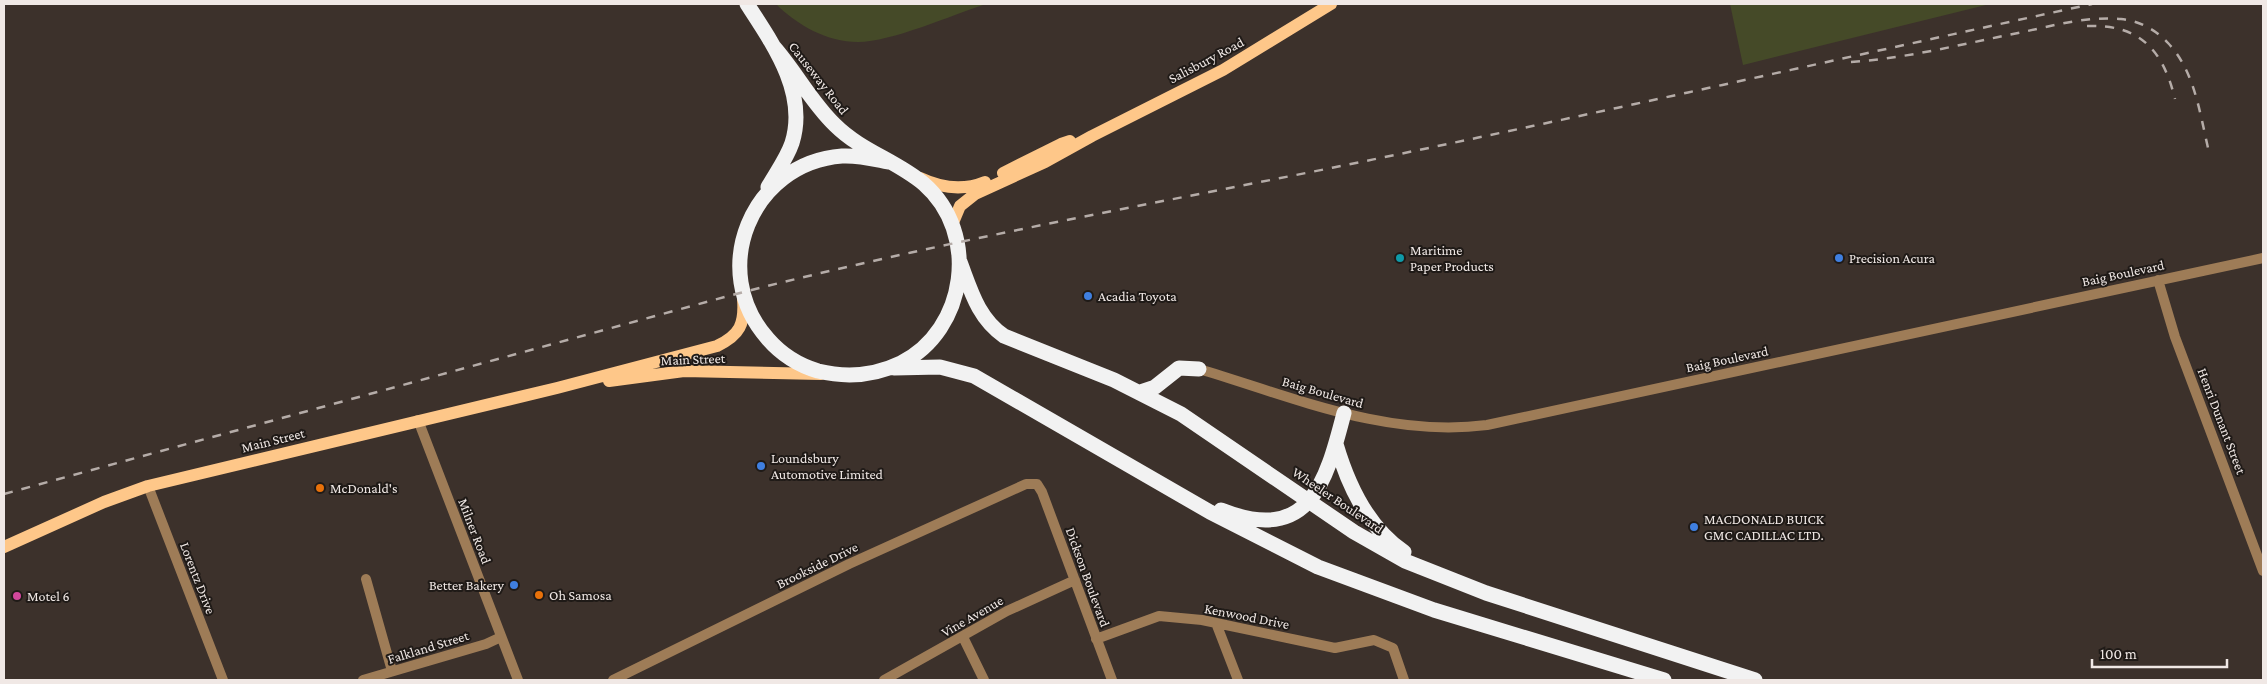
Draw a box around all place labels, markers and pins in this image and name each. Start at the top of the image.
place label: Maritime Paper Products [1410,242,1494,274]
place label: Precision Acura [1849,250,1935,266]
marker: Maritime Paper Products [1394,252,1406,264]
marker: Precision Acura [1833,252,1845,264]
place label: Acadia Toyota [1098,288,1177,304]
marker: Acadia Toyota [1082,290,1094,302]
place label: Loundsbury Automotive Limited [771,450,884,482]
marker: Loundsbury Automotive Limited [755,460,767,472]
place label: McDonald's [330,480,397,496]
marker: McDonald's [314,482,326,494]
place label: MACDONALD BUICK GMC CADILLAC LTD. [1704,511,1825,543]
marker: MACDONALD BUICK GMC CADILLAC LTD. [1688,521,1700,533]
place label: Better Bakery [429,577,505,593]
marker: Better Bakery [508,579,520,591]
place label: Oh Samosa [549,587,612,603]
place label: Motel 6 [27,588,70,604]
marker: Oh Samosa [533,589,545,601]
marker: Motel 6 [11,590,23,602]

